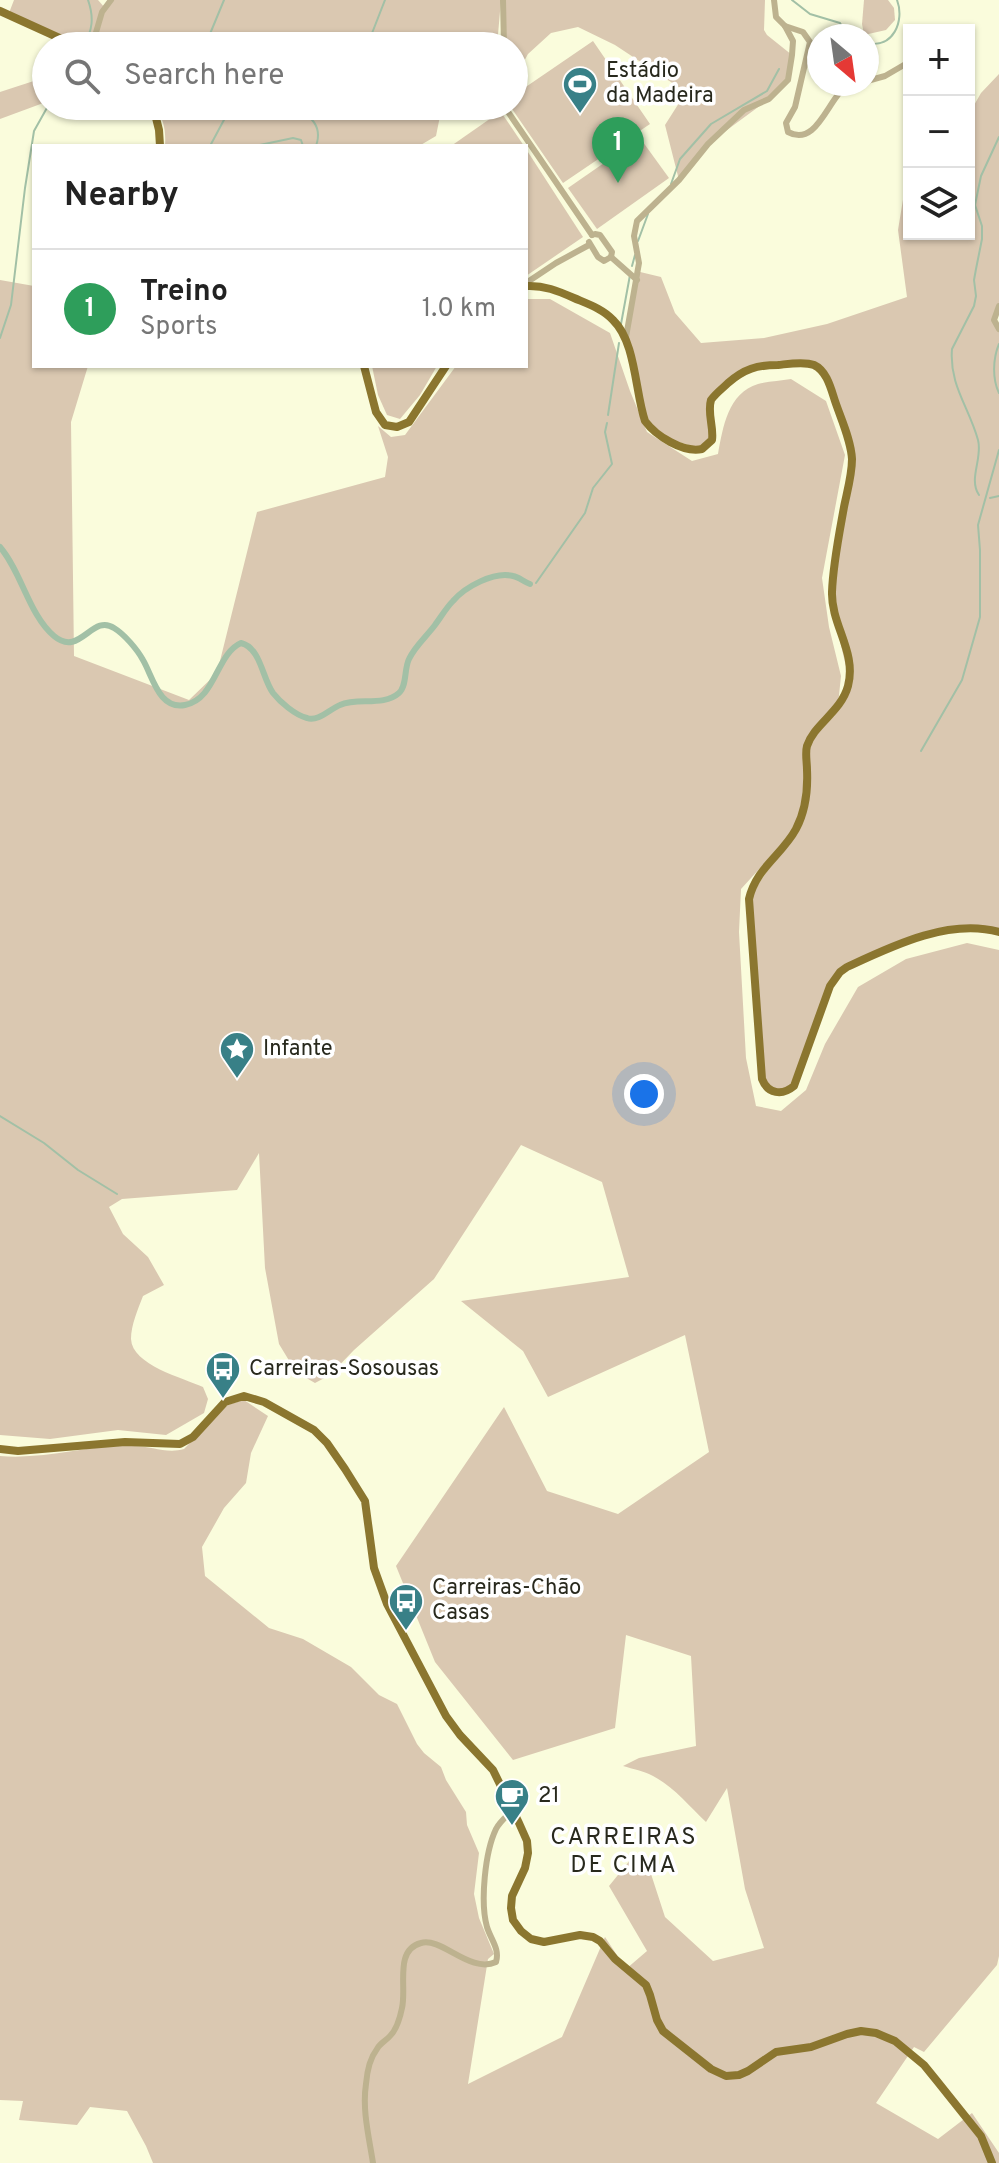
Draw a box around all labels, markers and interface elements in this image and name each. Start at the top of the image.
north arrow [807,24,879,96]
map controls [903,24,975,240]
button: + [903,24,975,96]
search box [32,32,528,120]
icon: search [60,54,104,98]
text: Search here [124,58,284,95]
place label: Estádio da Madeira [606,58,714,110]
sports icon: Estádio da Madeira [561,65,599,115]
button: − [903,96,975,168]
pin: 1 [592,117,644,183]
button: layers [903,168,975,240]
text: Nearby [64,175,179,218]
text: Treino [140,274,228,311]
text: 1 [85,293,95,326]
text: 1.0 km [422,293,496,326]
text: Sports [140,311,217,344]
place icon: Infante [218,1030,256,1080]
place label: Infante [263,1036,333,1063]
your location [624,1074,664,1114]
bus stop icon: Carreiras-Sosousas [204,1350,242,1400]
place label: Carreiras-Sosousas [249,1356,439,1383]
place label: Carreiras-Chão Casas [432,1575,581,1627]
bus stop icon: Carreiras-Chão Casas [387,1582,425,1632]
cafe icon: 21 [493,1777,531,1827]
place label: 21 [538,1783,560,1810]
district label: CARREIRAS DE CIMA [550,1823,698,1881]

